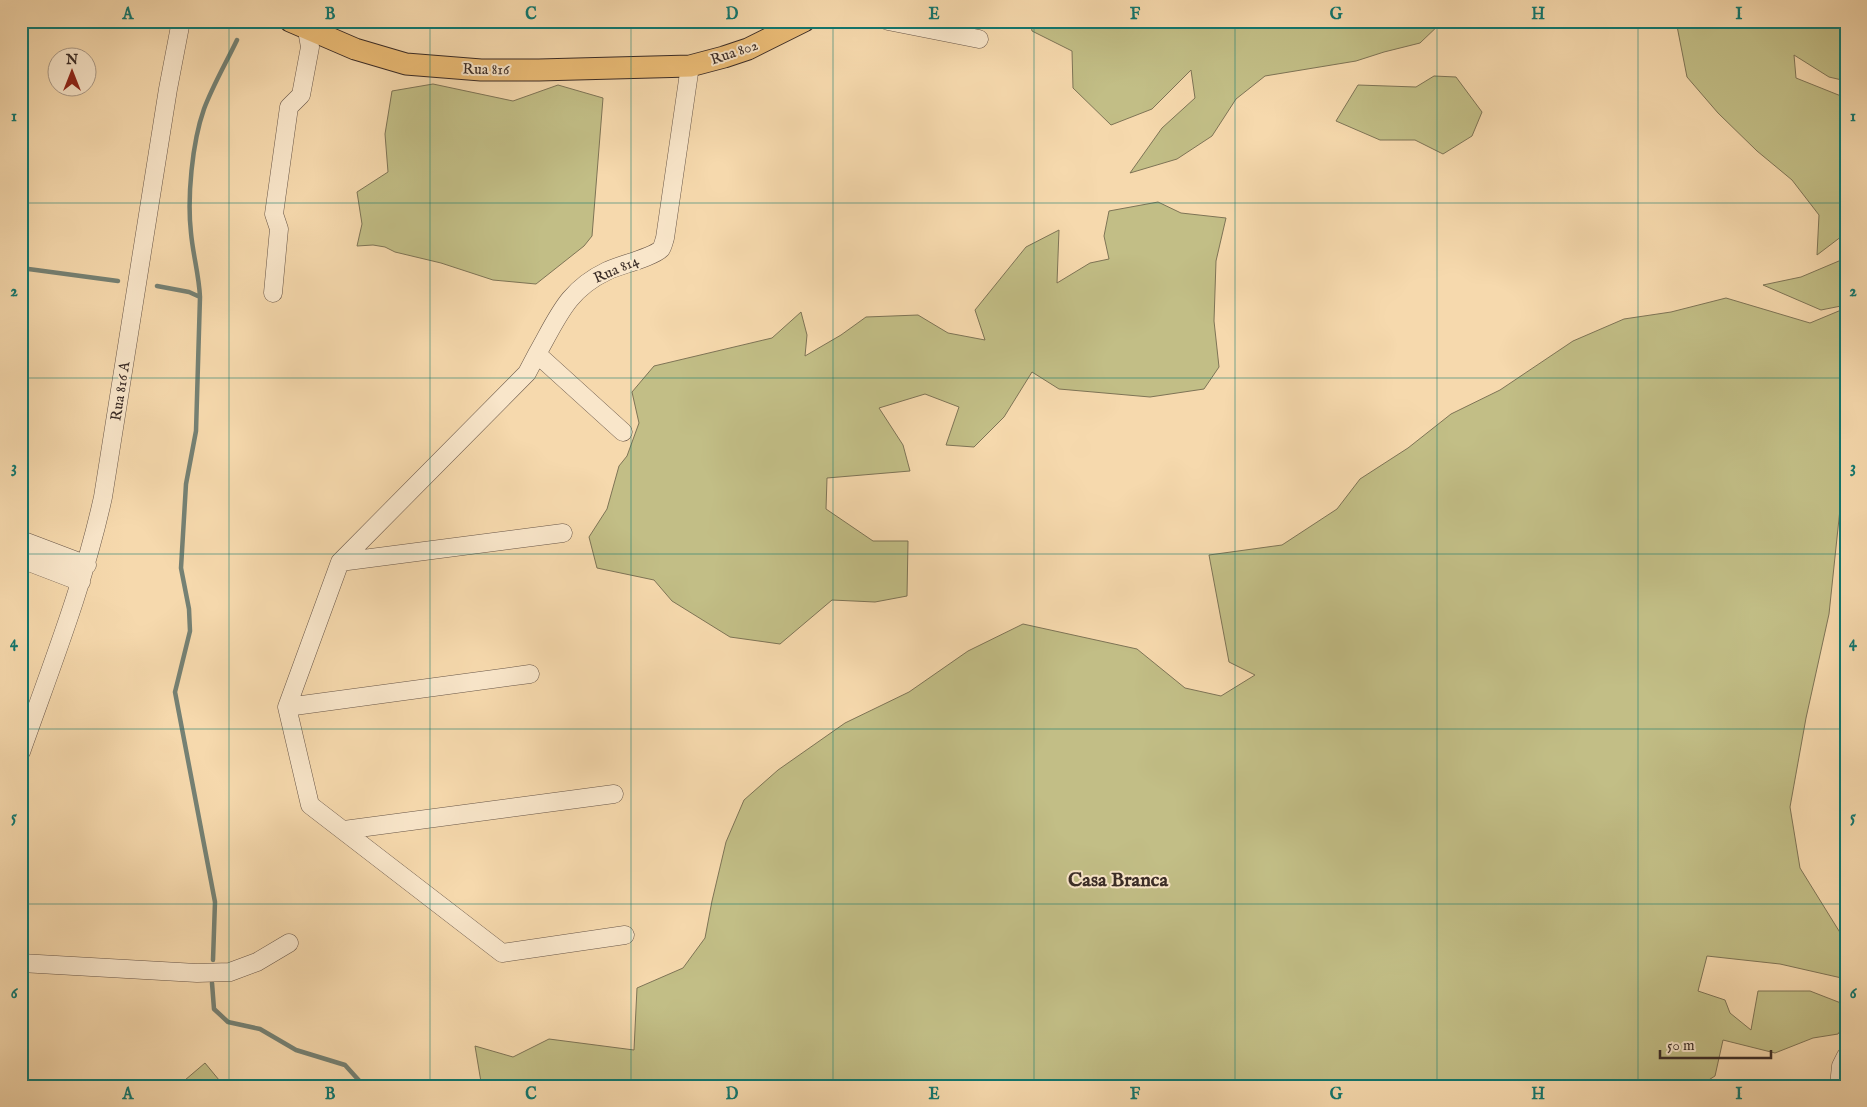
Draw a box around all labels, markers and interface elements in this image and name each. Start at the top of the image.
text: A [122,5,135,25]
text: B [325,5,336,25]
text: C [525,5,537,25]
text: D [726,5,739,25]
text: E [928,5,940,25]
text: F [1130,5,1141,25]
text: G [1330,5,1343,25]
text: H [1531,5,1545,25]
text: I [1736,5,1743,25]
street label: Rua 802 [708,35,761,69]
north arrow [48,48,98,98]
text: N [65,51,78,69]
street label: Rua 816 [462,60,510,79]
text: 1 [11,107,17,127]
text: 1 [1850,107,1856,127]
street label: Rua 814 [591,251,642,288]
text: 2 [10,282,18,302]
text: 2 [1849,282,1857,302]
street label: Rua 816 A [106,359,135,422]
text: 3 [11,458,17,478]
text: 3 [1850,458,1856,478]
text: 4 [10,633,19,653]
text: 4 [1849,633,1858,653]
text: 5 [11,808,17,828]
text: 5 [1850,808,1856,828]
district label: Casa Branca [1068,868,1168,893]
text: 6 [11,984,19,1004]
text: 6 [1850,984,1858,1004]
scale bar [1660,1027,1771,1059]
text: 50 m [1667,1036,1695,1055]
text: A [122,1085,135,1105]
text: B [325,1085,336,1105]
text: C [525,1085,537,1105]
text: D [726,1085,739,1105]
text: E [928,1085,940,1105]
text: F [1130,1085,1141,1105]
text: G [1330,1085,1343,1105]
text: H [1531,1085,1545,1105]
text: I [1736,1085,1743,1105]

